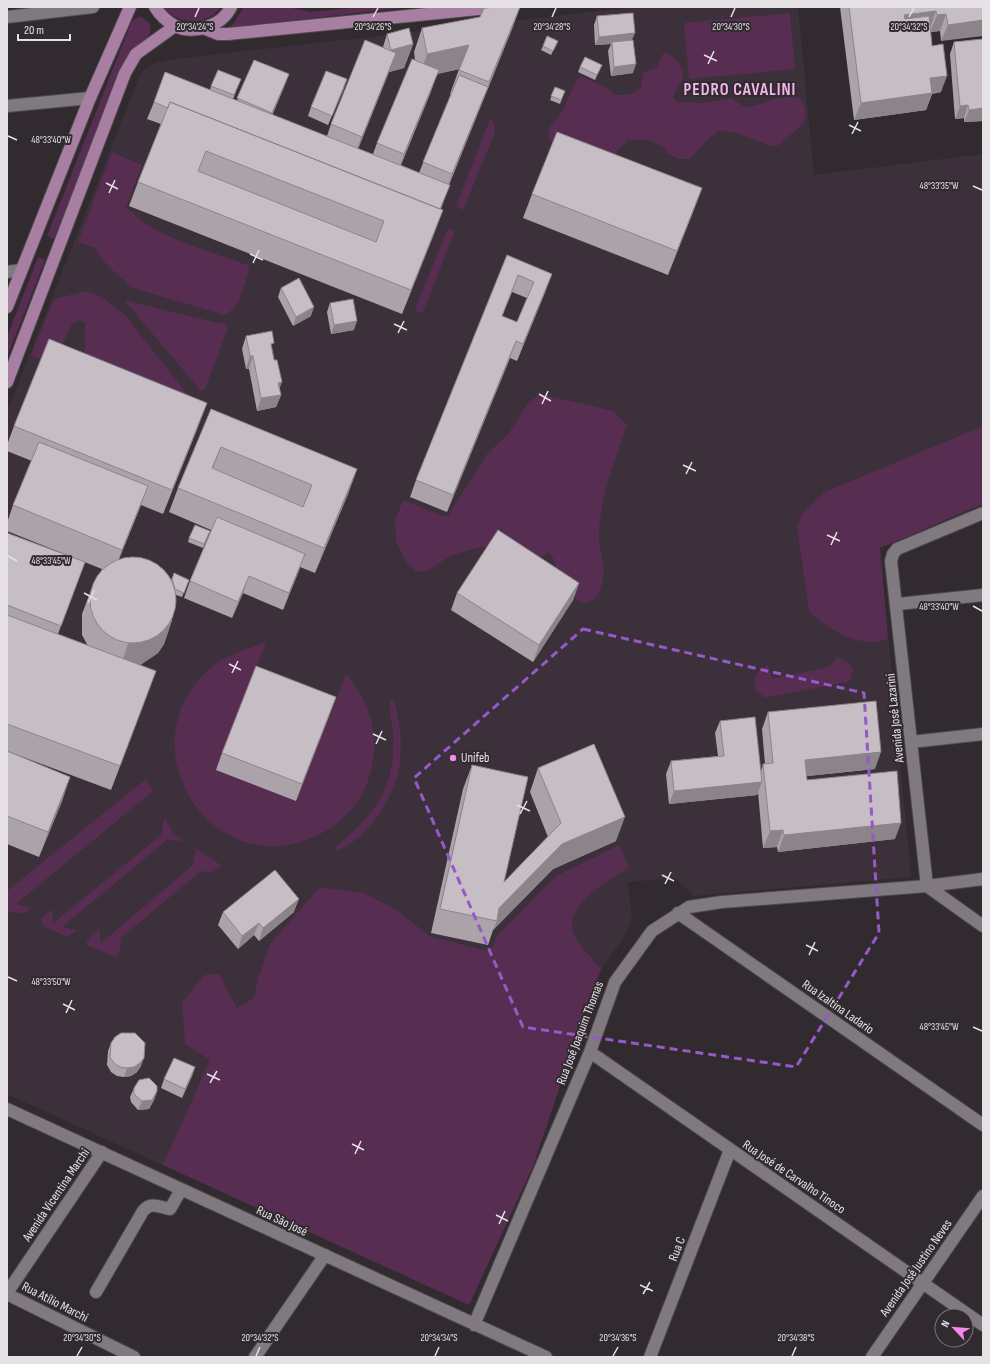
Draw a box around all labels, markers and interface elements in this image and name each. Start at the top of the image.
scale bar [18,16,70,42]
text: 20°34'24"S [177,21,213,33]
text: 20°34'26"S [354,21,392,33]
text: 20°34'28"S [533,21,571,33]
text: 20°34'30"S [712,21,750,33]
text: 20°34'32"S [890,21,928,33]
text: 20 m [24,23,44,38]
district label: PEDRO CAVALINI [684,80,796,100]
text: 48°33'40"W [31,134,71,146]
text: 48°33'35"W [920,180,959,192]
text: 48°33'45"W [32,555,71,567]
text: 48°33'40"W [919,601,959,613]
street label: Avenida José Lazarini [882,673,908,764]
place label: Unifeb [461,750,490,766]
marker: Unifeb [448,753,458,763]
text: 48°33'50"W [31,976,71,988]
street label: Rua Izaltina Ladario [799,976,877,1038]
street label: Rua José Joaquim Thomas [553,979,607,1087]
text: 48°33'45"W [920,1021,959,1033]
street label: Rua José de Carvalho Tinoco [740,1137,848,1217]
street label: Avenida Vicentina Marchi [18,1145,93,1245]
street label: Rua São José [254,1202,310,1240]
street label: Avenida José Justino Neves [876,1216,956,1320]
street label: Rua C [665,1235,689,1263]
street label: Rua Atílio Marchi [19,1278,91,1326]
north arrow [934,1308,974,1348]
text: N [938,1318,953,1329]
text: 20°34'30"S [63,1332,101,1344]
text: 20°34'32"S [241,1332,279,1344]
text: 20°34'34"S [420,1332,458,1344]
text: 20°34'36"S [599,1332,637,1344]
text: 20°34'38"S [777,1332,815,1344]

